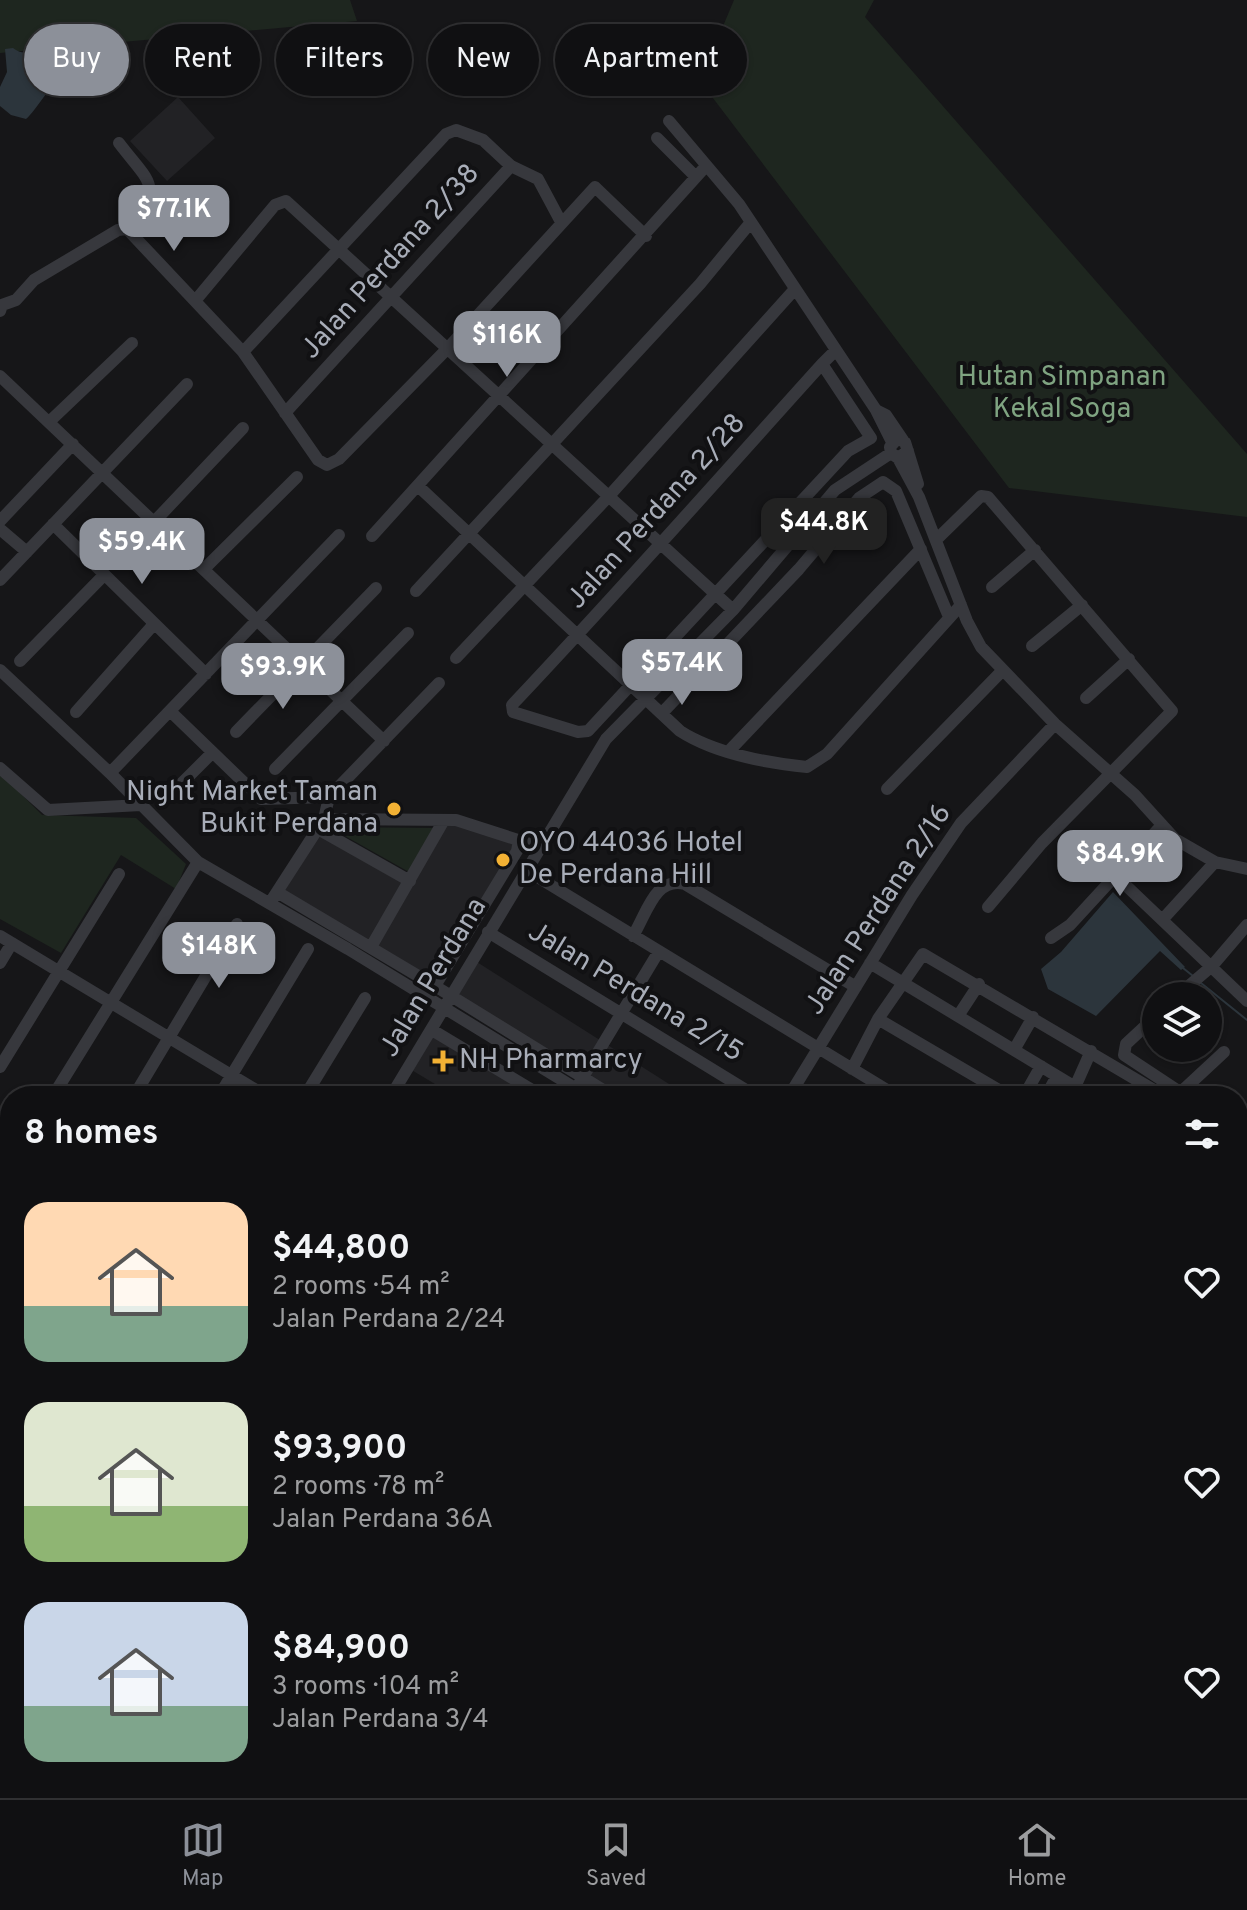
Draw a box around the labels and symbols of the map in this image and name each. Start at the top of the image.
street label: Jalan Perdana 2/38 [294,157,488,367]
pin: $77.1K [109,185,239,253]
pin: $116K [451,311,563,379]
park label: Hutan Simpanan Kekal Soga [957,360,1167,428]
street label: Jalan Perdana 2/28 [560,407,754,617]
pin: $44.8K [759,498,889,566]
pin: $59.4K [77,518,207,586]
pin: $57.4K [617,639,747,707]
pin: $93.9K [218,643,348,711]
place label: Night Market Taman Bukit Perdana [126,775,378,843]
street label: Jalan Perdana 2/16 [797,798,961,1022]
marker: Night Market Taman Bukit Perdana [385,800,403,818]
place label: OYO 44036 Hotel De Perdana Hill [519,826,743,894]
pin: $84.9K [1055,830,1185,898]
marker: OYO 44036 Hotel De Perdana Hill [494,851,512,869]
street label: Jalan Perdana [372,892,496,1064]
street label: Jalan Perdana 2/15 [521,915,749,1071]
pin: $148K [163,922,275,990]
place label: NH Pharmarcy [459,1043,642,1079]
marker: NH Pharmarcy [434,1052,452,1070]

